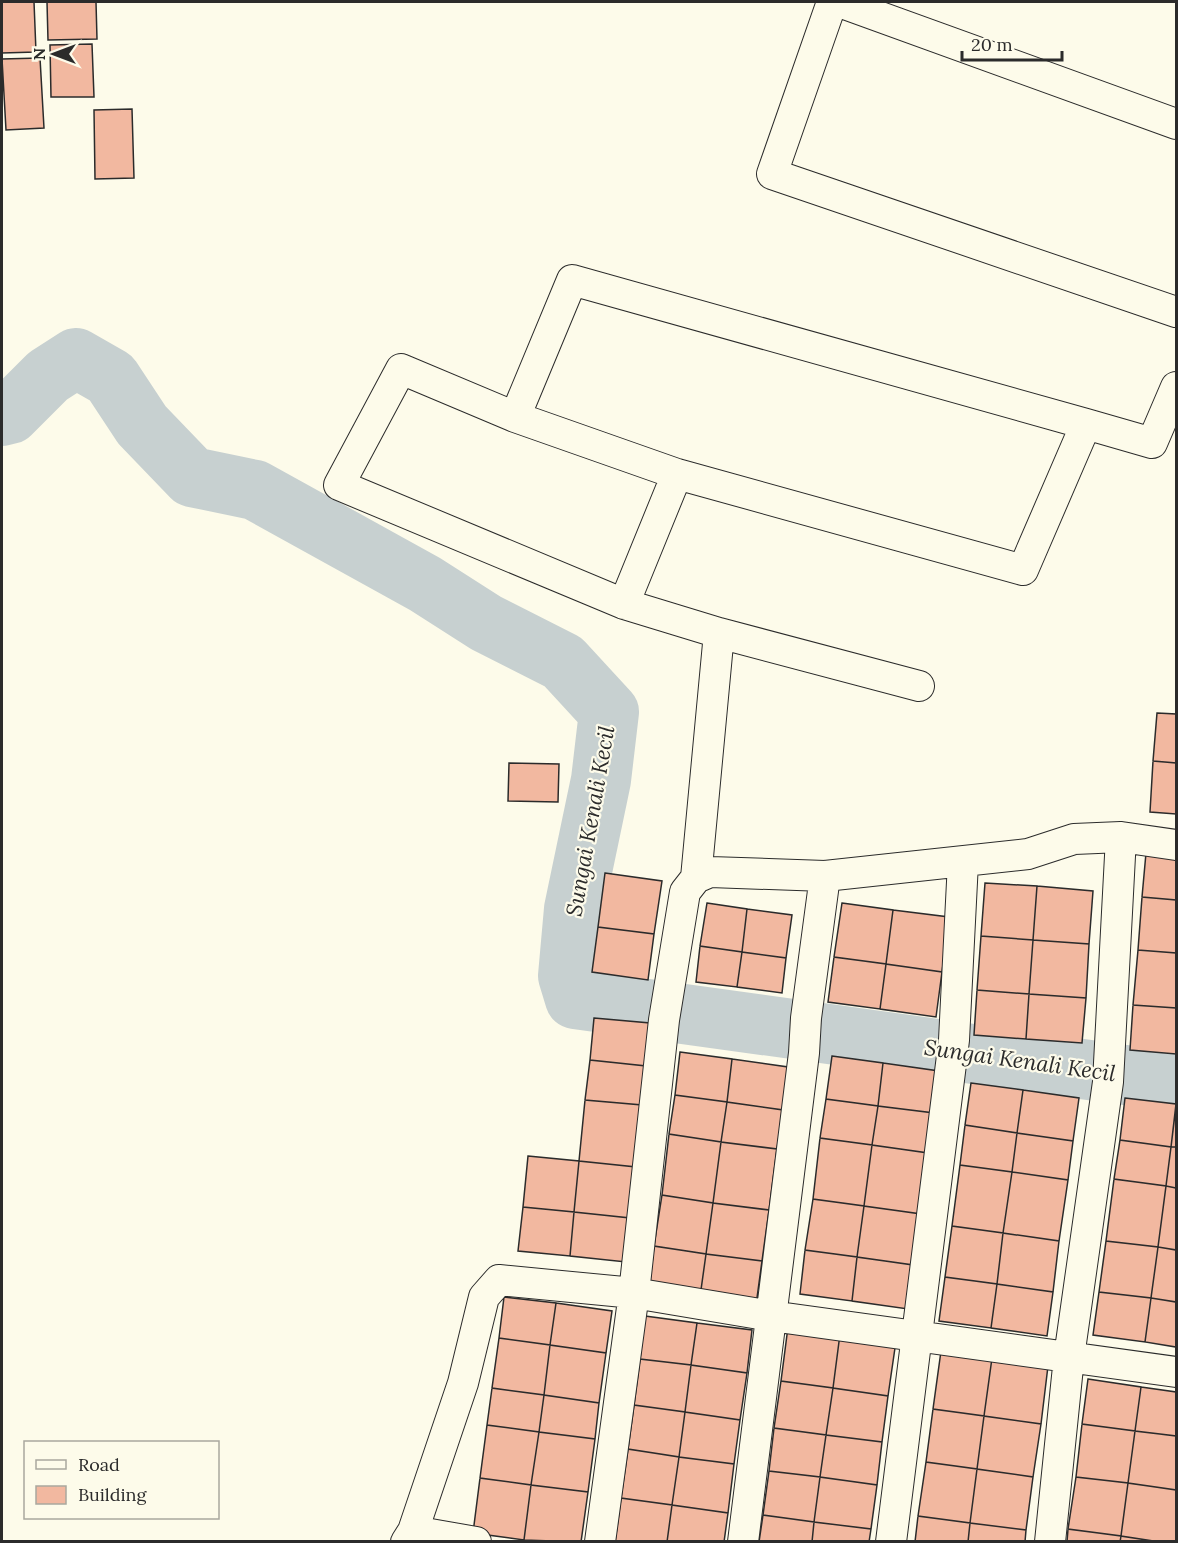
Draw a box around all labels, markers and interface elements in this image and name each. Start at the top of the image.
north arrow [24,24,84,84]
scale bar [962,24,1062,62]
text: 20 m [971,33,1013,56]
text: N [29,48,49,60]
water label: Sungai Kenali Kecil [559,723,621,919]
water label: Sungai Kenali Kecil [922,1033,1118,1087]
legend [24,1441,219,1519]
text: Road [78,1453,120,1476]
text: Building [78,1483,148,1506]

